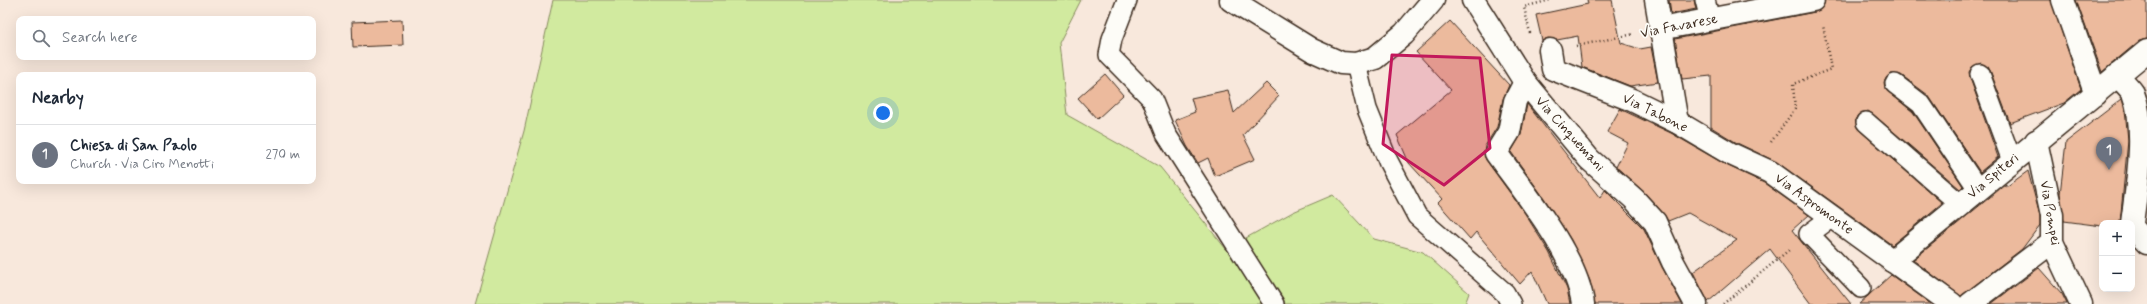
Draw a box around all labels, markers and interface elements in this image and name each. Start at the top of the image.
street label: Via Favarese [1639,10,1720,42]
search box [16,16,316,60]
icon: search [30,27,52,49]
text: Search here [62,28,138,48]
text: Nearby [32,87,84,109]
street label: Via Tabone [1619,89,1691,137]
street label: Via Cinquemani [1531,93,1609,175]
your location [873,103,893,123]
text: Chiesa di San Paolo [70,136,197,156]
pin: 1 [2096,137,2122,170]
text: 1 [42,146,48,163]
text: 270 m [265,146,300,163]
street label: Via Spiteri [1963,149,2023,203]
text: Church · Via Ciro Menotti [70,156,214,173]
street label: Via Aspromonte [1771,169,1857,239]
street label: Via Pompei [2035,179,2065,247]
map controls [2099,220,2135,292]
button: + [2099,220,2135,256]
button: − [2099,256,2135,292]

